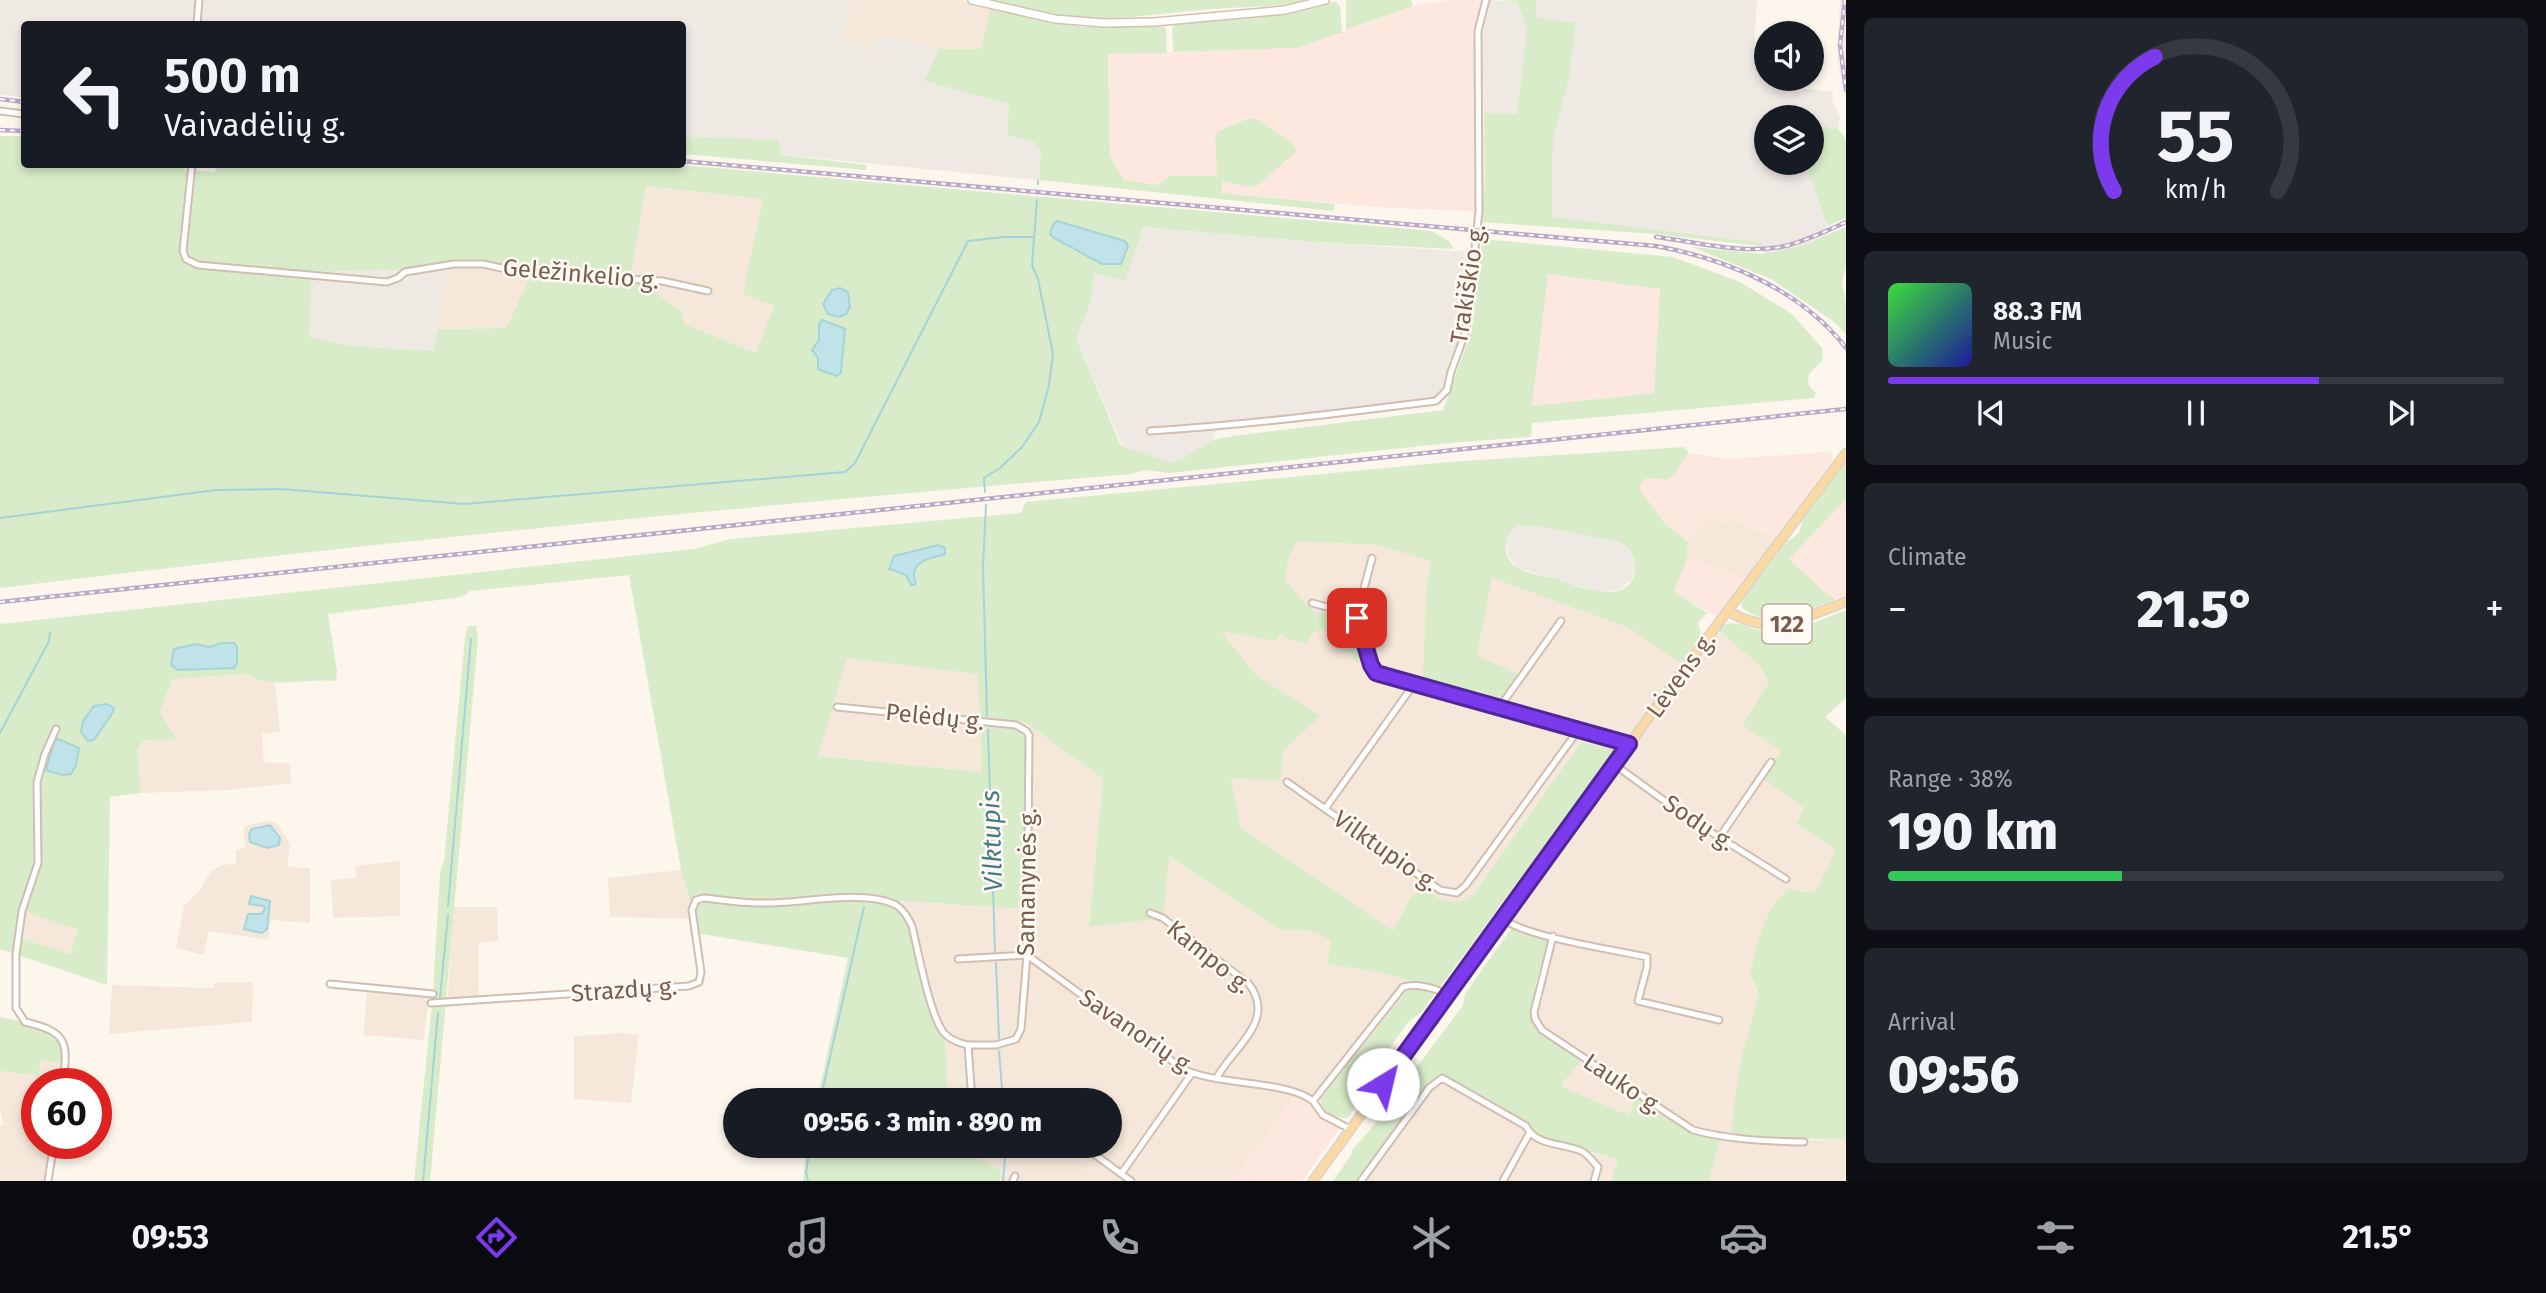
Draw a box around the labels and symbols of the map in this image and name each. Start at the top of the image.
street label: Trakiškio g. [1445,222,1491,346]
street label: Geležinkelio g. [502,253,660,295]
pin [1327,588,1387,648]
road number: 122 [1762,604,1812,644]
street label: Lėvens g. [1641,627,1721,723]
street label: Pelėdų g. [884,698,986,736]
street label: Sodų g. [1658,789,1740,857]
water label: Vilktupis [975,790,1009,892]
street label: Vilktupio g. [1328,805,1444,897]
street label: Samanynės g. [1012,808,1042,956]
street label: Kampo g. [1161,915,1257,999]
street label: Strazdų g. [570,972,678,1008]
street label: Savanorių g. [1074,983,1200,1081]
position arrow [1346,1047,1420,1121]
street label: Lauko g. [1578,1047,1668,1121]
speed limit sign: 60 [21,1068,112,1159]

